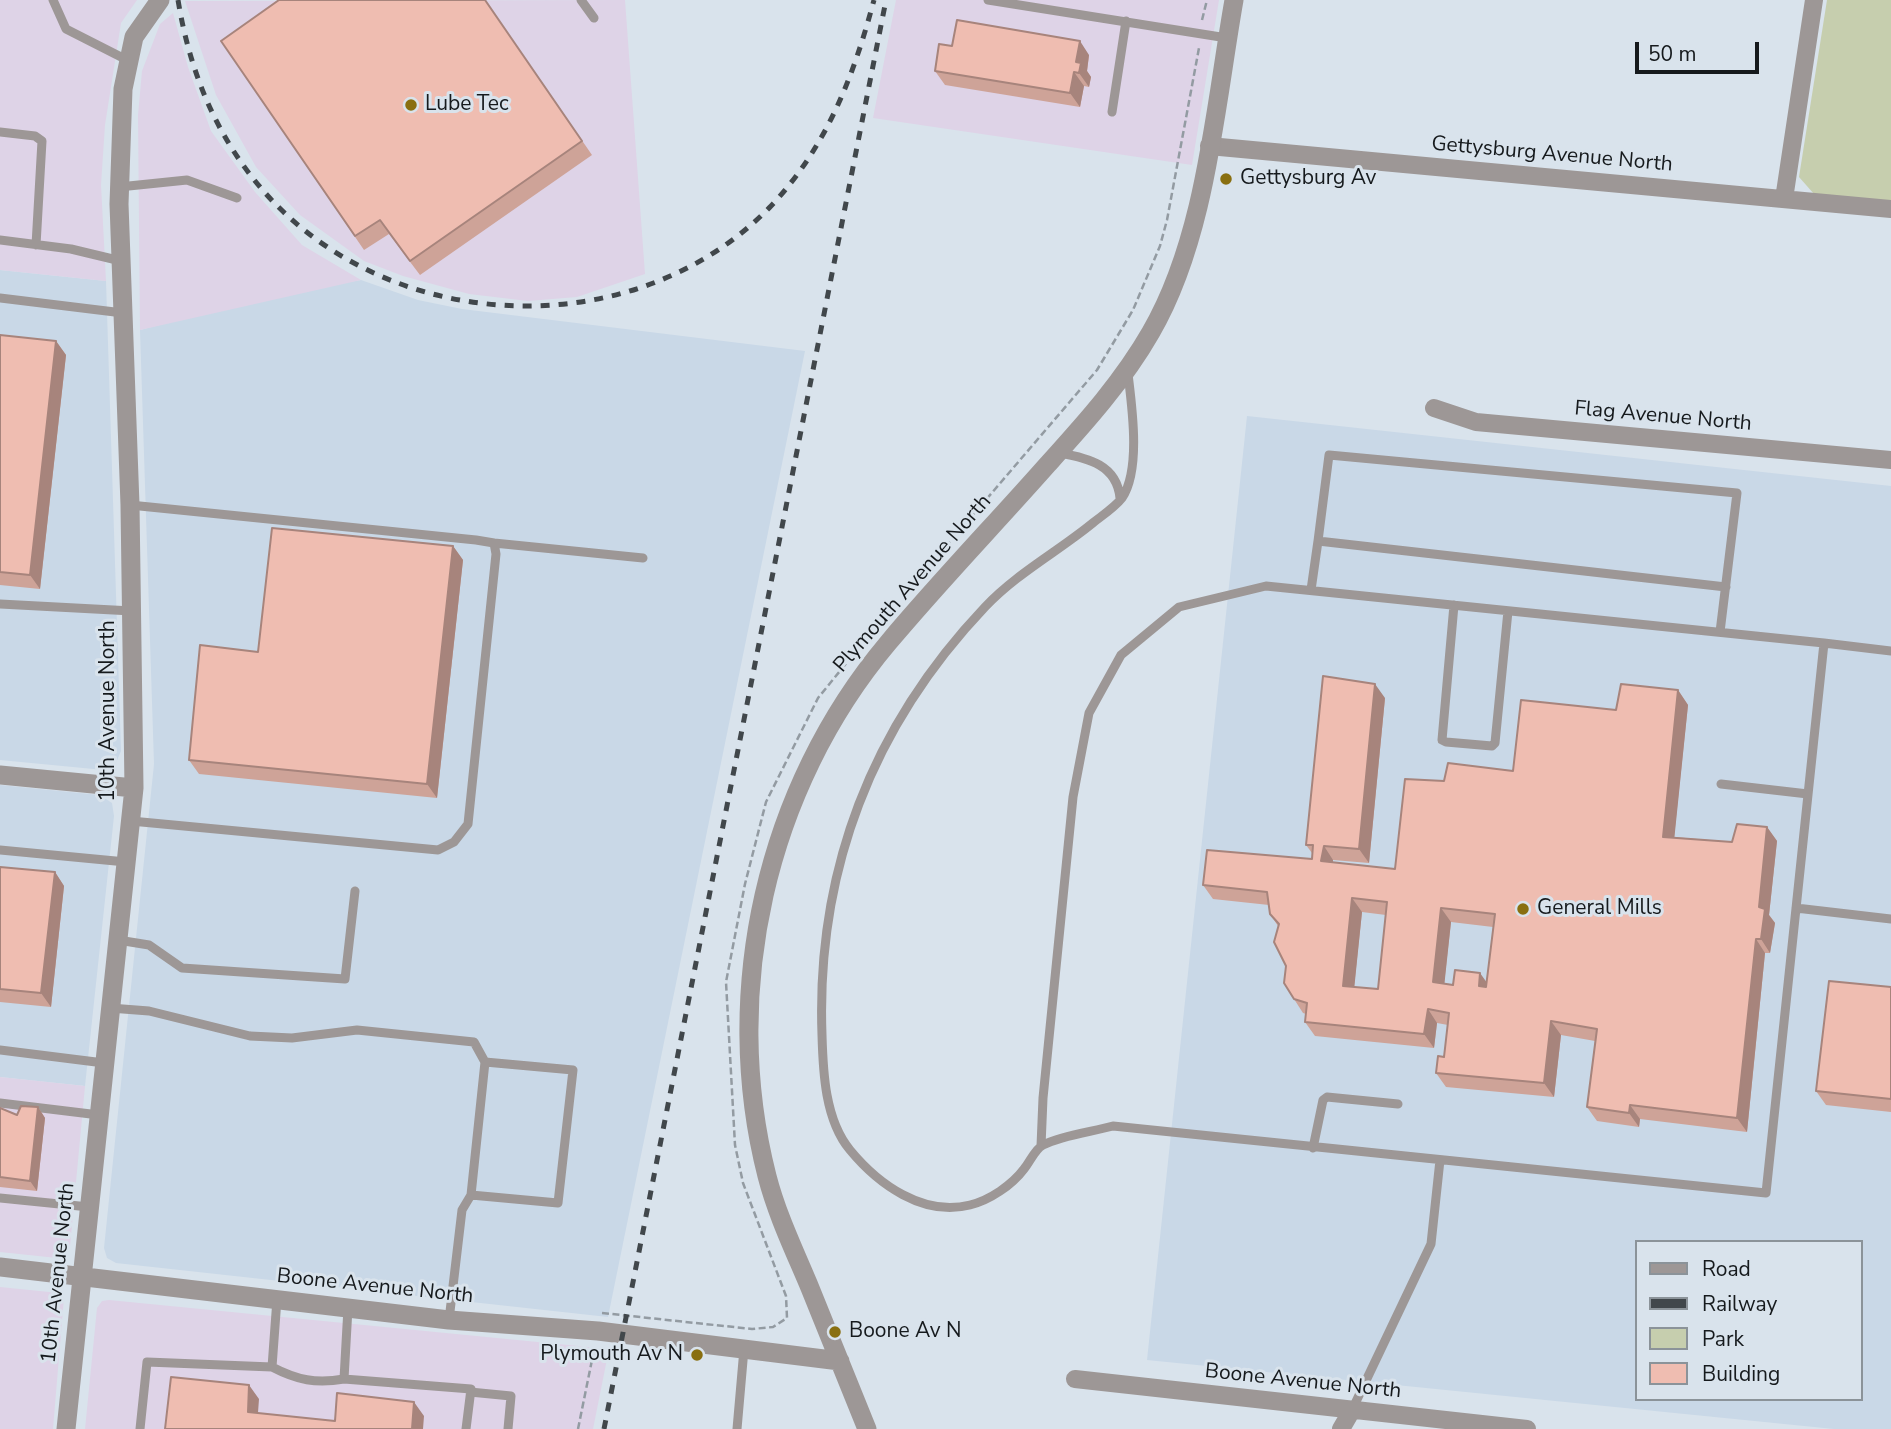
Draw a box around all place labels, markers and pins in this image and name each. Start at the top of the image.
place label: Lube Tec [425,92,509,118]
marker: Lube Tec [403,97,419,113]
place label: Gettysburg Av [1240,166,1376,192]
marker: Gettysburg Av [1218,171,1234,187]
place label: General Mills [1537,896,1662,922]
marker: General Mills [1515,901,1531,917]
place label: Boone Av N [849,1319,962,1345]
marker: Boone Av N [827,1324,843,1340]
place label: Plymouth Av N [540,1342,683,1368]
marker: Plymouth Av N [689,1347,705,1363]

